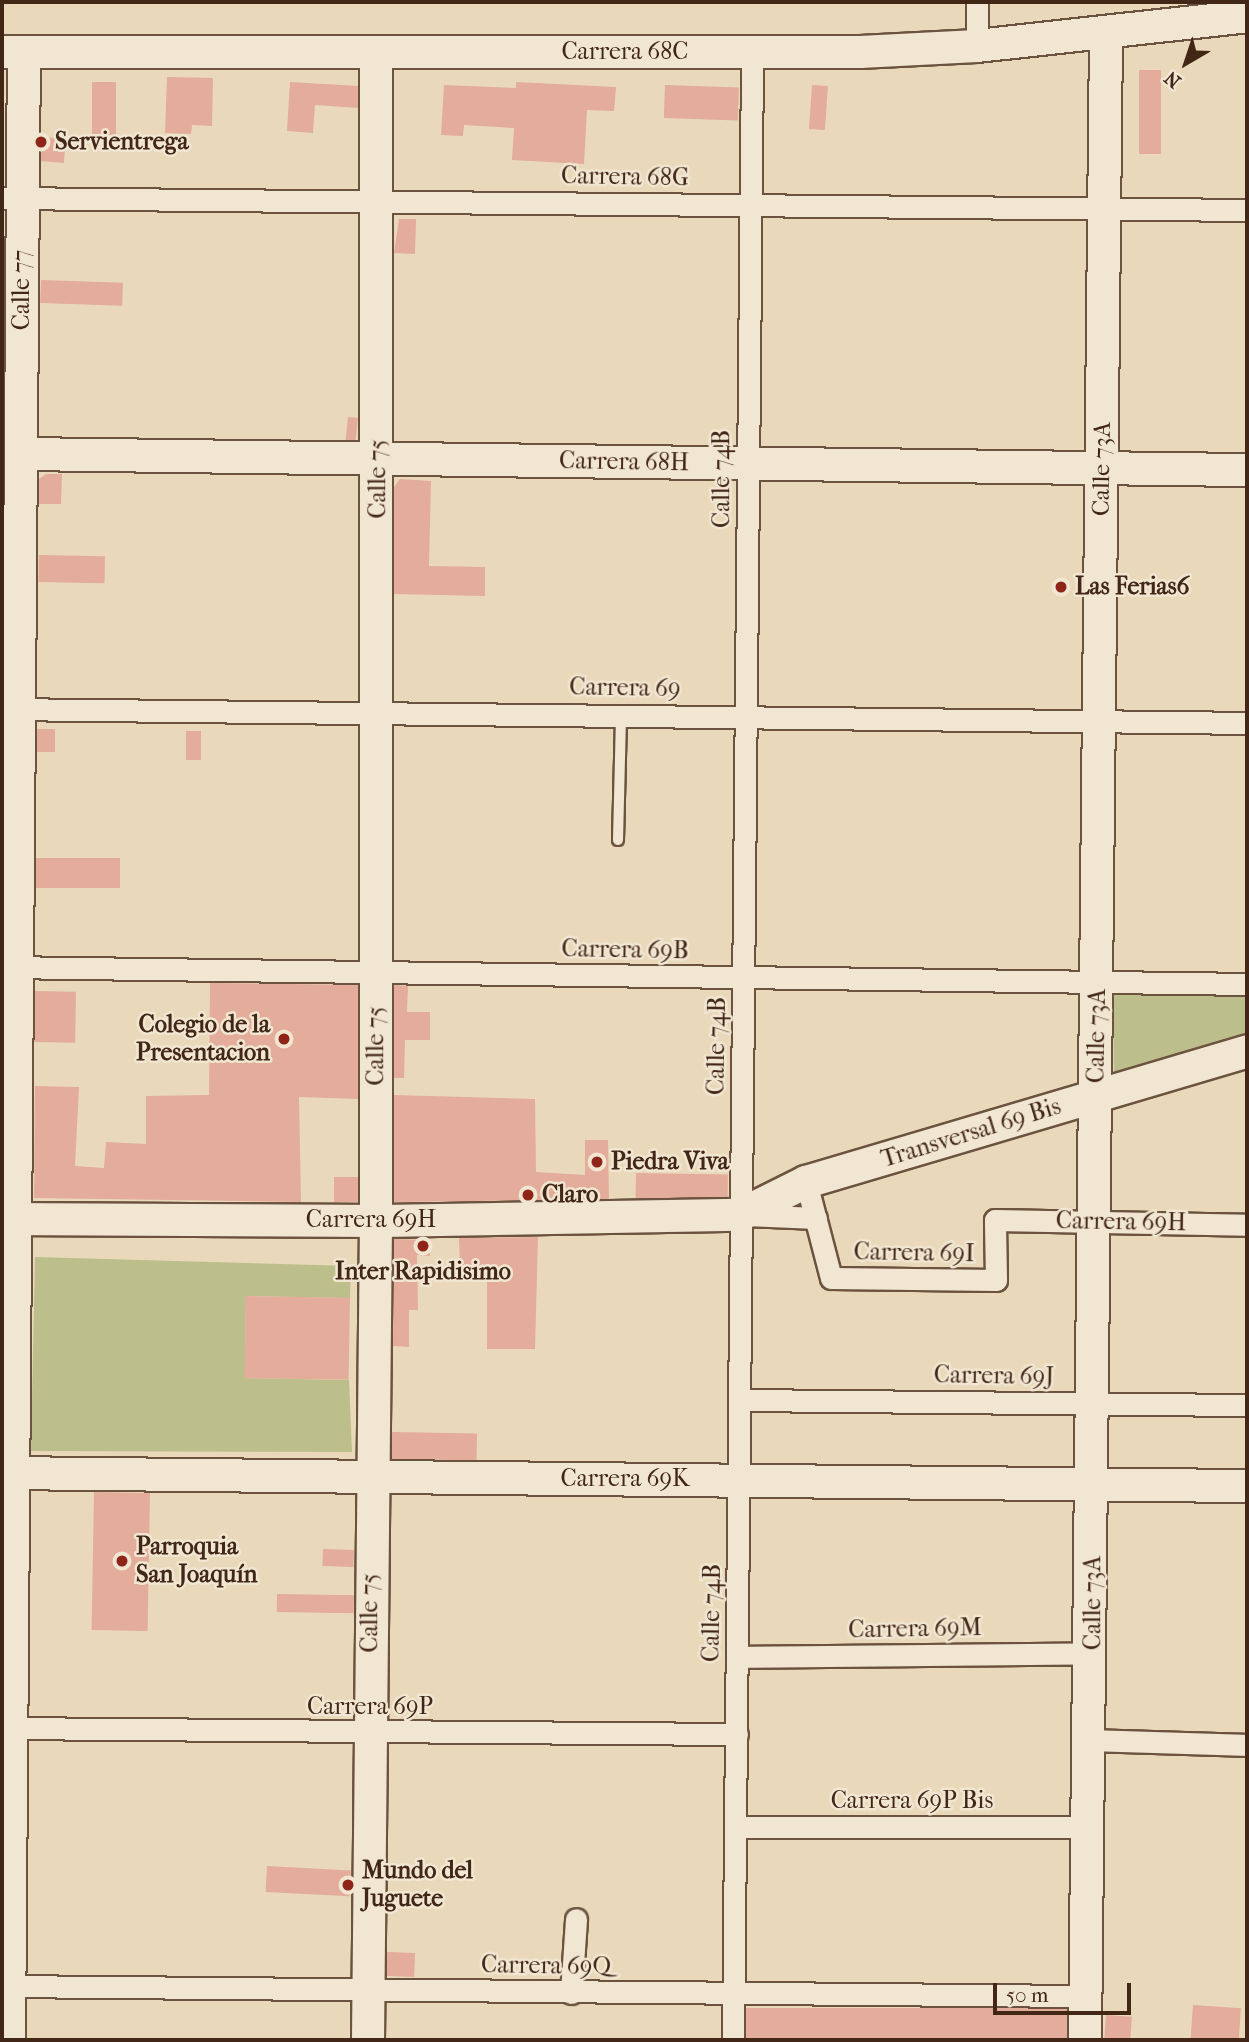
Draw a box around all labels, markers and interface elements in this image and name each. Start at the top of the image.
north arrow [1151,28,1221,98]
street label: Carrera 68C [561,38,689,66]
text: N [1160,66,1185,92]
place label: Servientrega [55,128,188,156]
marker: Servientrega [33,134,49,150]
street label: Carrera 68G [561,161,689,193]
street label: Calle 77 [8,250,36,330]
street label: Calle 73A [1087,422,1117,516]
street label: Calle 74B [708,430,736,528]
street label: Calle 75 [364,439,392,519]
street label: Carrera 68H [559,446,689,478]
place label: Las Ferias6 [1075,573,1190,601]
marker: Las Ferias6 [1053,579,1069,595]
street label: Carrera 69 [569,673,681,703]
street label: Carrera 69B [561,934,689,966]
street label: Calle 73A [1082,989,1112,1083]
street label: Calle 74B [702,997,732,1095]
street label: Calle 75 [362,1006,390,1086]
place label: Colegio de la Presentacion [136,1011,270,1067]
marker: Colegio de la Presentacion [276,1031,292,1047]
street label: Transversal 69 Bis [878,1092,1064,1174]
place label: Piedra Viva [611,1148,729,1176]
marker: Piedra Viva [589,1154,605,1170]
place label: Claro [542,1181,598,1209]
marker: Claro [520,1187,536,1203]
street label: Carrera 69H [306,1206,436,1234]
street label: Carrera 69H [1056,1206,1186,1238]
marker: Inter Rapidisimo [415,1238,431,1254]
street label: Carrera 69I [853,1238,975,1268]
place label: Inter Rapidisimo [335,1258,511,1286]
street label: Carrera 69J [934,1361,1054,1391]
street label: Carrera 69K [561,1465,689,1493]
place label: Parroquia San Joaquín [136,1533,257,1589]
marker: Parroquia San Joaquín [114,1553,130,1569]
street label: Calle 73A [1079,1556,1107,1650]
street label: Calle 74B [697,1564,727,1662]
street label: Calle 75 [356,1573,384,1653]
street label: Carrera 69M [848,1613,982,1645]
street label: Carrera 69P [307,1693,433,1721]
street label: Carrera 69P Bis [831,1787,993,1815]
place label: Mundo del Juguete [362,1857,473,1913]
marker: Mundo del Juguete [340,1877,356,1893]
street label: Carrera 69Q [481,1950,611,1982]
scale bar [997,1968,1135,2012]
text: 50 m [1006,1983,1049,2007]

